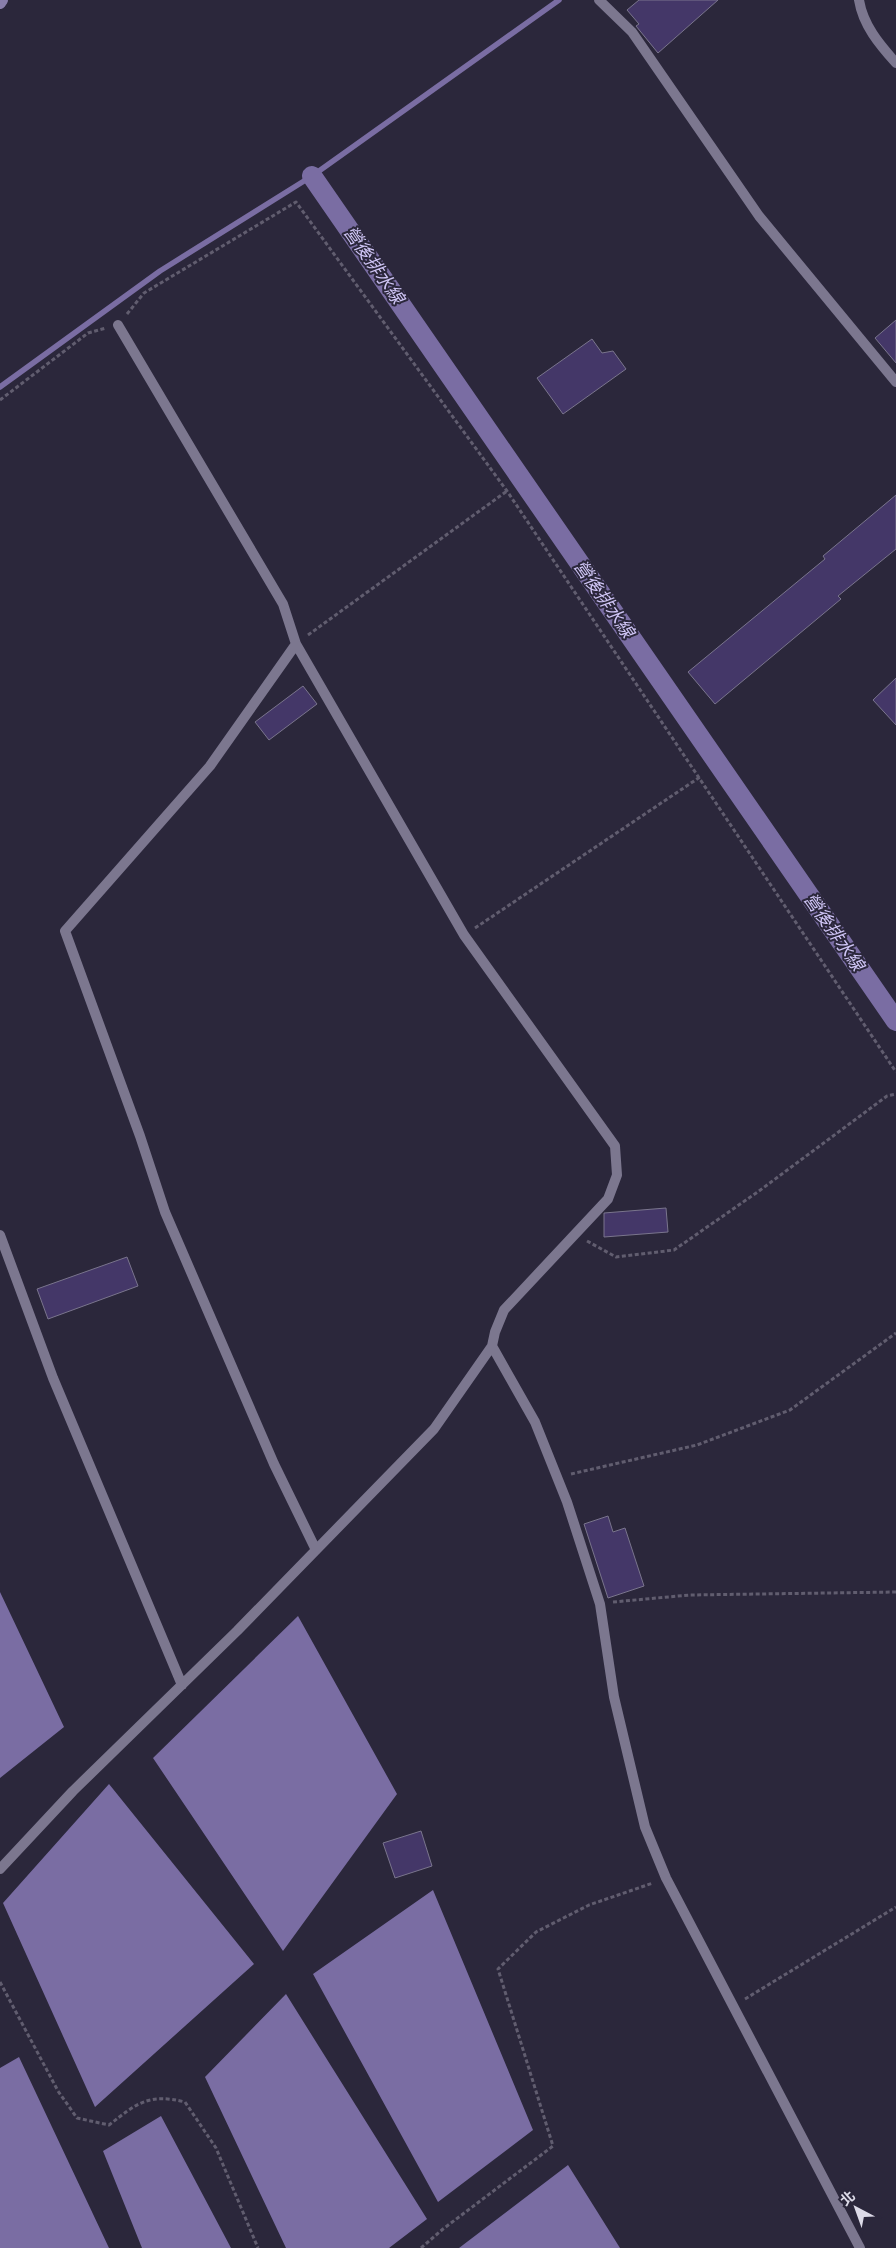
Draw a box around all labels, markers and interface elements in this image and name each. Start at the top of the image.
water label: 營後排水線 [340,222,410,309]
water label: 營後排水線 [570,556,640,643]
water label: 營後排水線 [800,889,870,976]
north arrow [831,2183,881,2233]
text: 北 [837,2188,858,2209]

